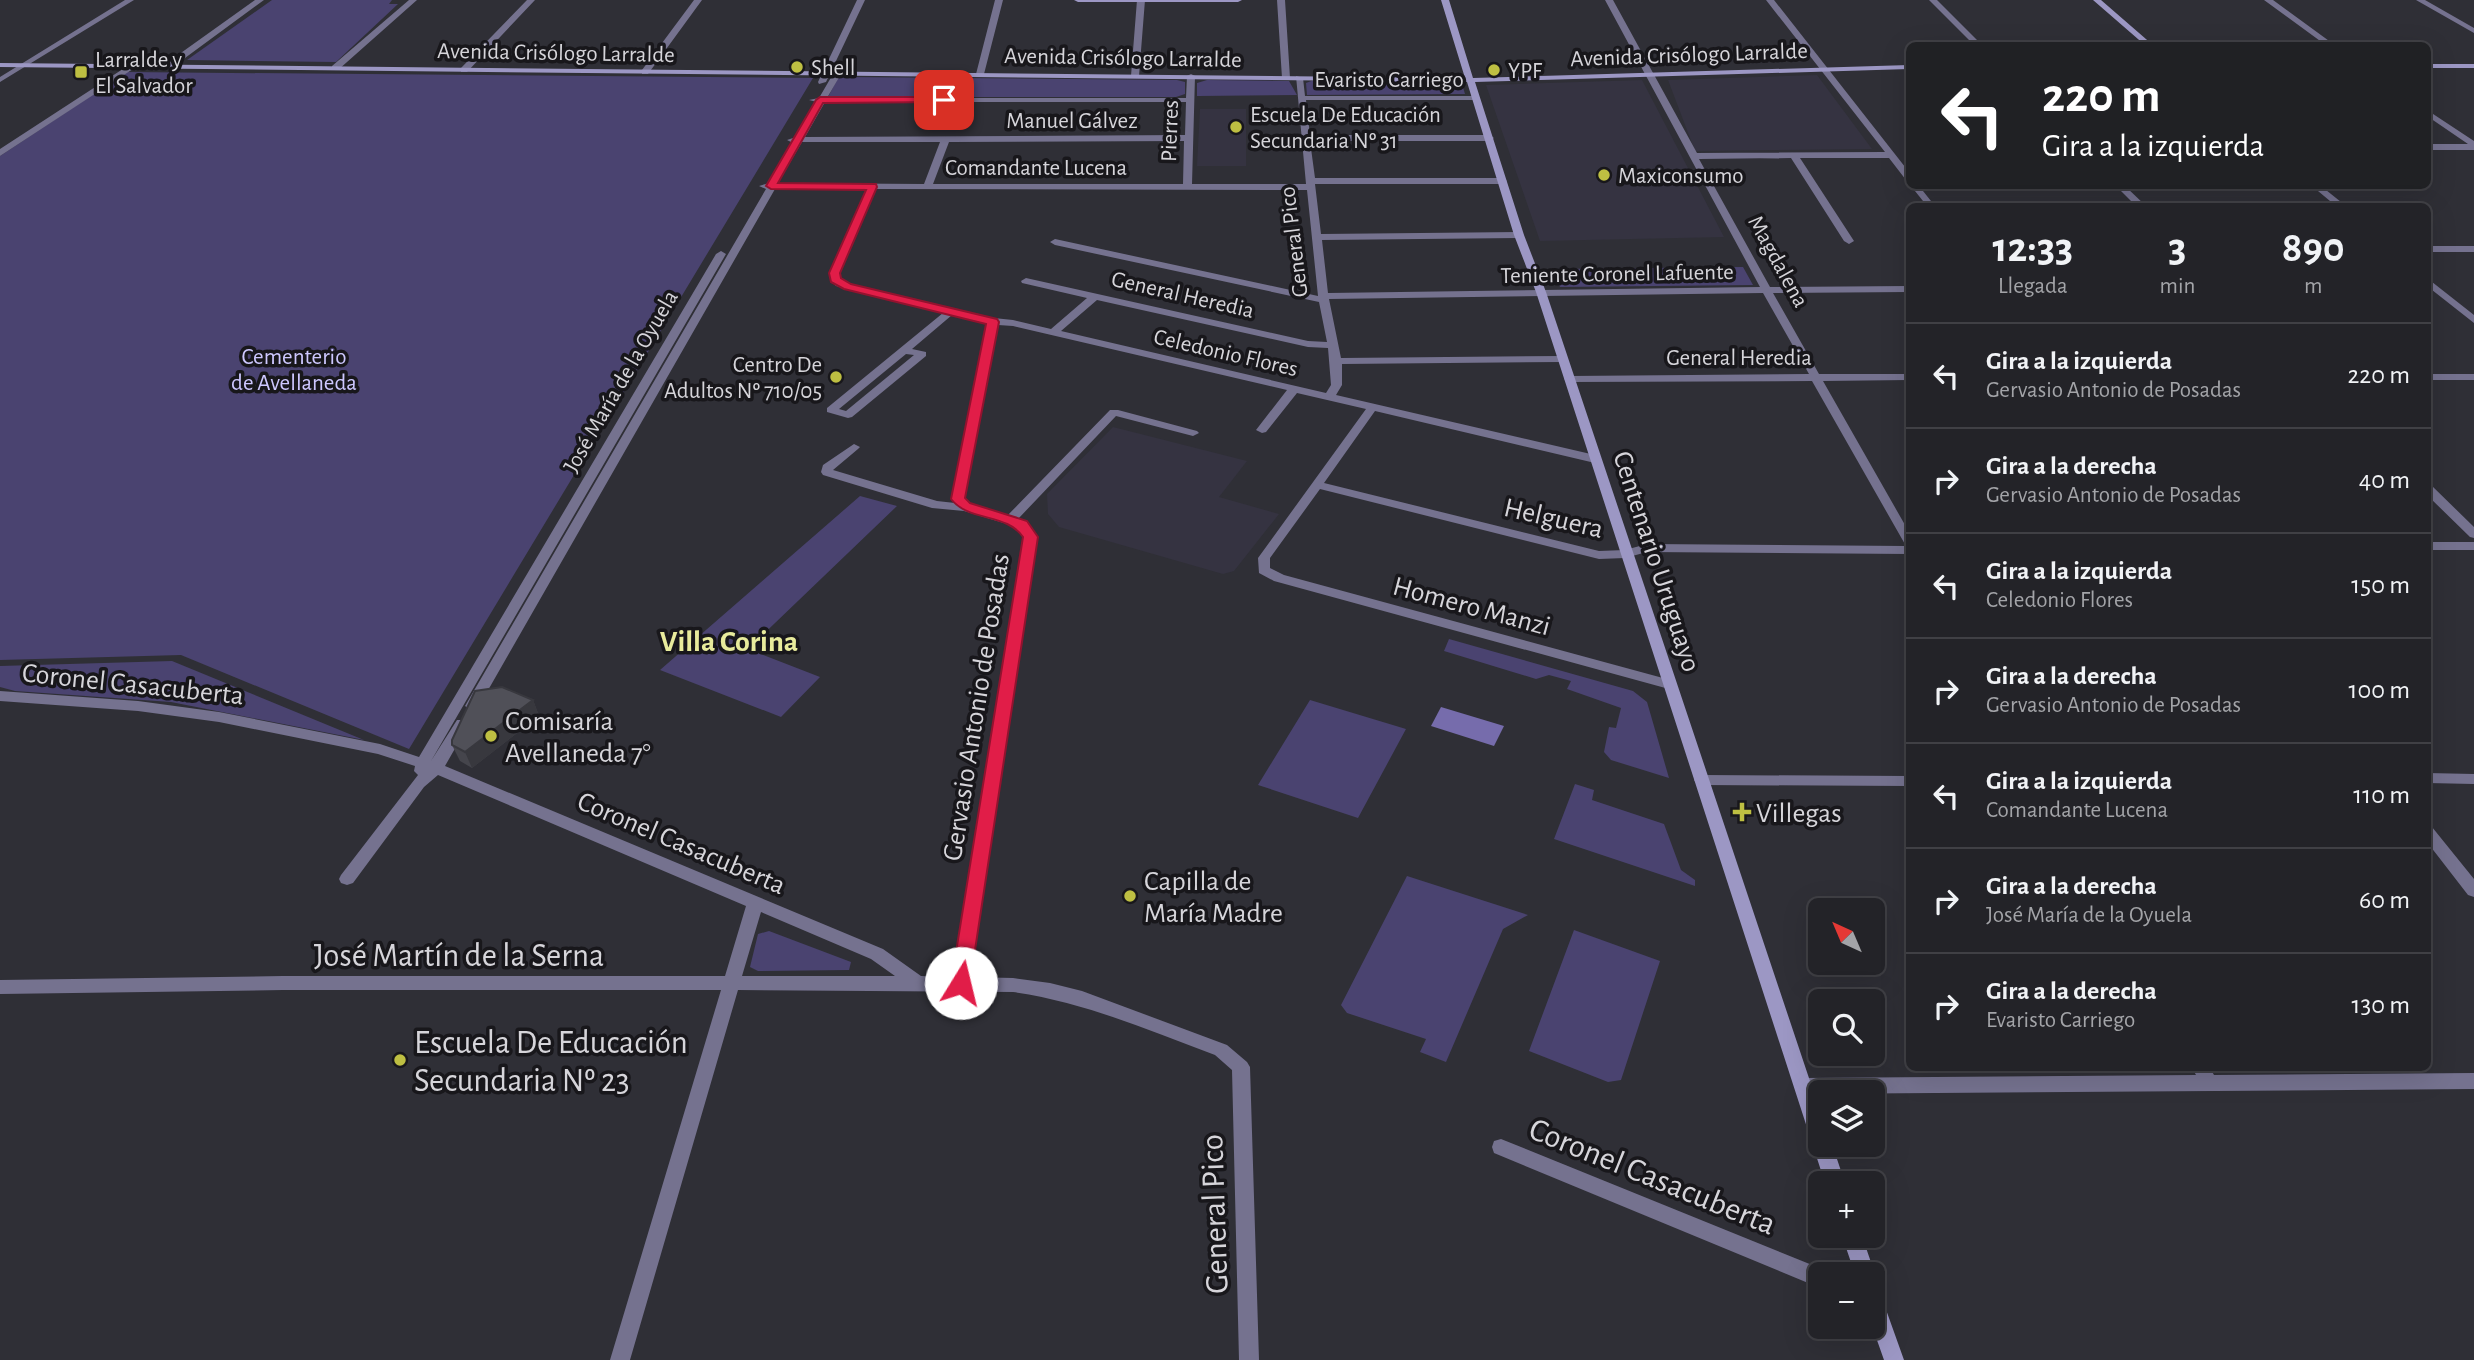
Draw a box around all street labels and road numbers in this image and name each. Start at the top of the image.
street label: Avenida Crisólogo Larralde [437,40,675,67]
street label: Avenida Crisólogo Larralde [1570,40,1808,71]
street label: Avenida Crisólogo Larralde [1004,45,1242,72]
street label: Evaristo Carriego [1314,69,1464,92]
street label: Pierres [1158,100,1183,162]
street label: Manuel Gálvez [1006,110,1138,133]
street label: Comandante Lucena [945,157,1127,180]
street label: General Pico [1276,185,1313,298]
street label: Magdalena [1743,212,1812,311]
street label: Teniente Coronel Lafuente [1500,261,1734,288]
street label: General Heredia [1109,268,1256,323]
street label: José María de la Oyuela [560,287,683,477]
street label: Celedonio Flores [1151,326,1300,381]
street label: General Heredia [1666,347,1812,370]
street label: Centenario Uruguayo [1607,448,1705,675]
street label: Helguera [1501,494,1606,544]
street label: Gervasio Antonio de Posadas [939,552,1015,863]
street label: Homero Manzi [1390,572,1553,641]
street label: Coronel Casacuberta [20,659,245,711]
street label: Coronel Casacuberta [573,787,789,900]
street label: José Martín de la Serna [314,940,604,973]
street label: Coronel Casacuberta [1524,1113,1780,1242]
street label: General Pico [1196,1133,1235,1294]

